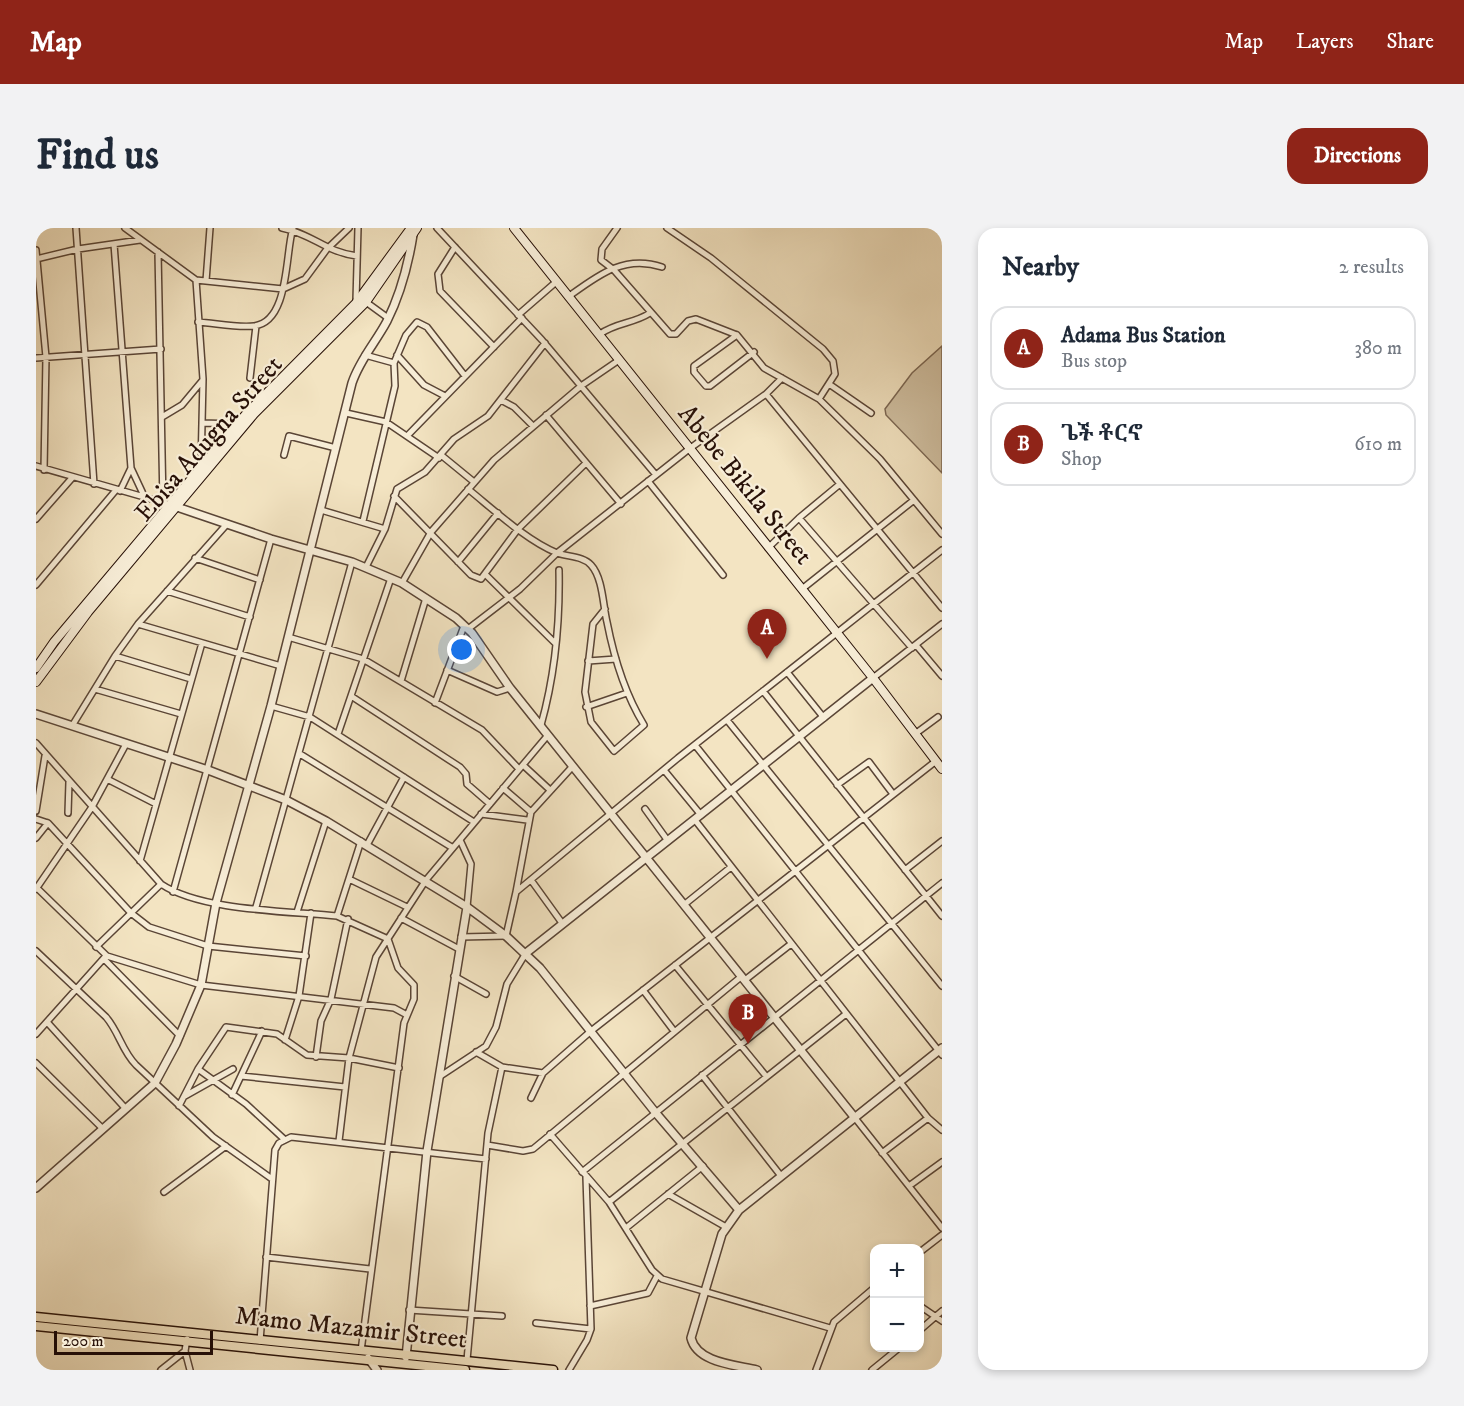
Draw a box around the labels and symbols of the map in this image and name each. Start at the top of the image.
street label: Ebisa Adugna Street [128,349,290,529]
street label: Abebe Bikila Street [670,398,820,572]
pin: A [748,610,786,659]
your location [447,635,476,664]
pin: B [728,994,768,1044]
street label: Mamo Mazamir Street [234,1299,468,1357]
scale bar [54,1328,213,1356]

